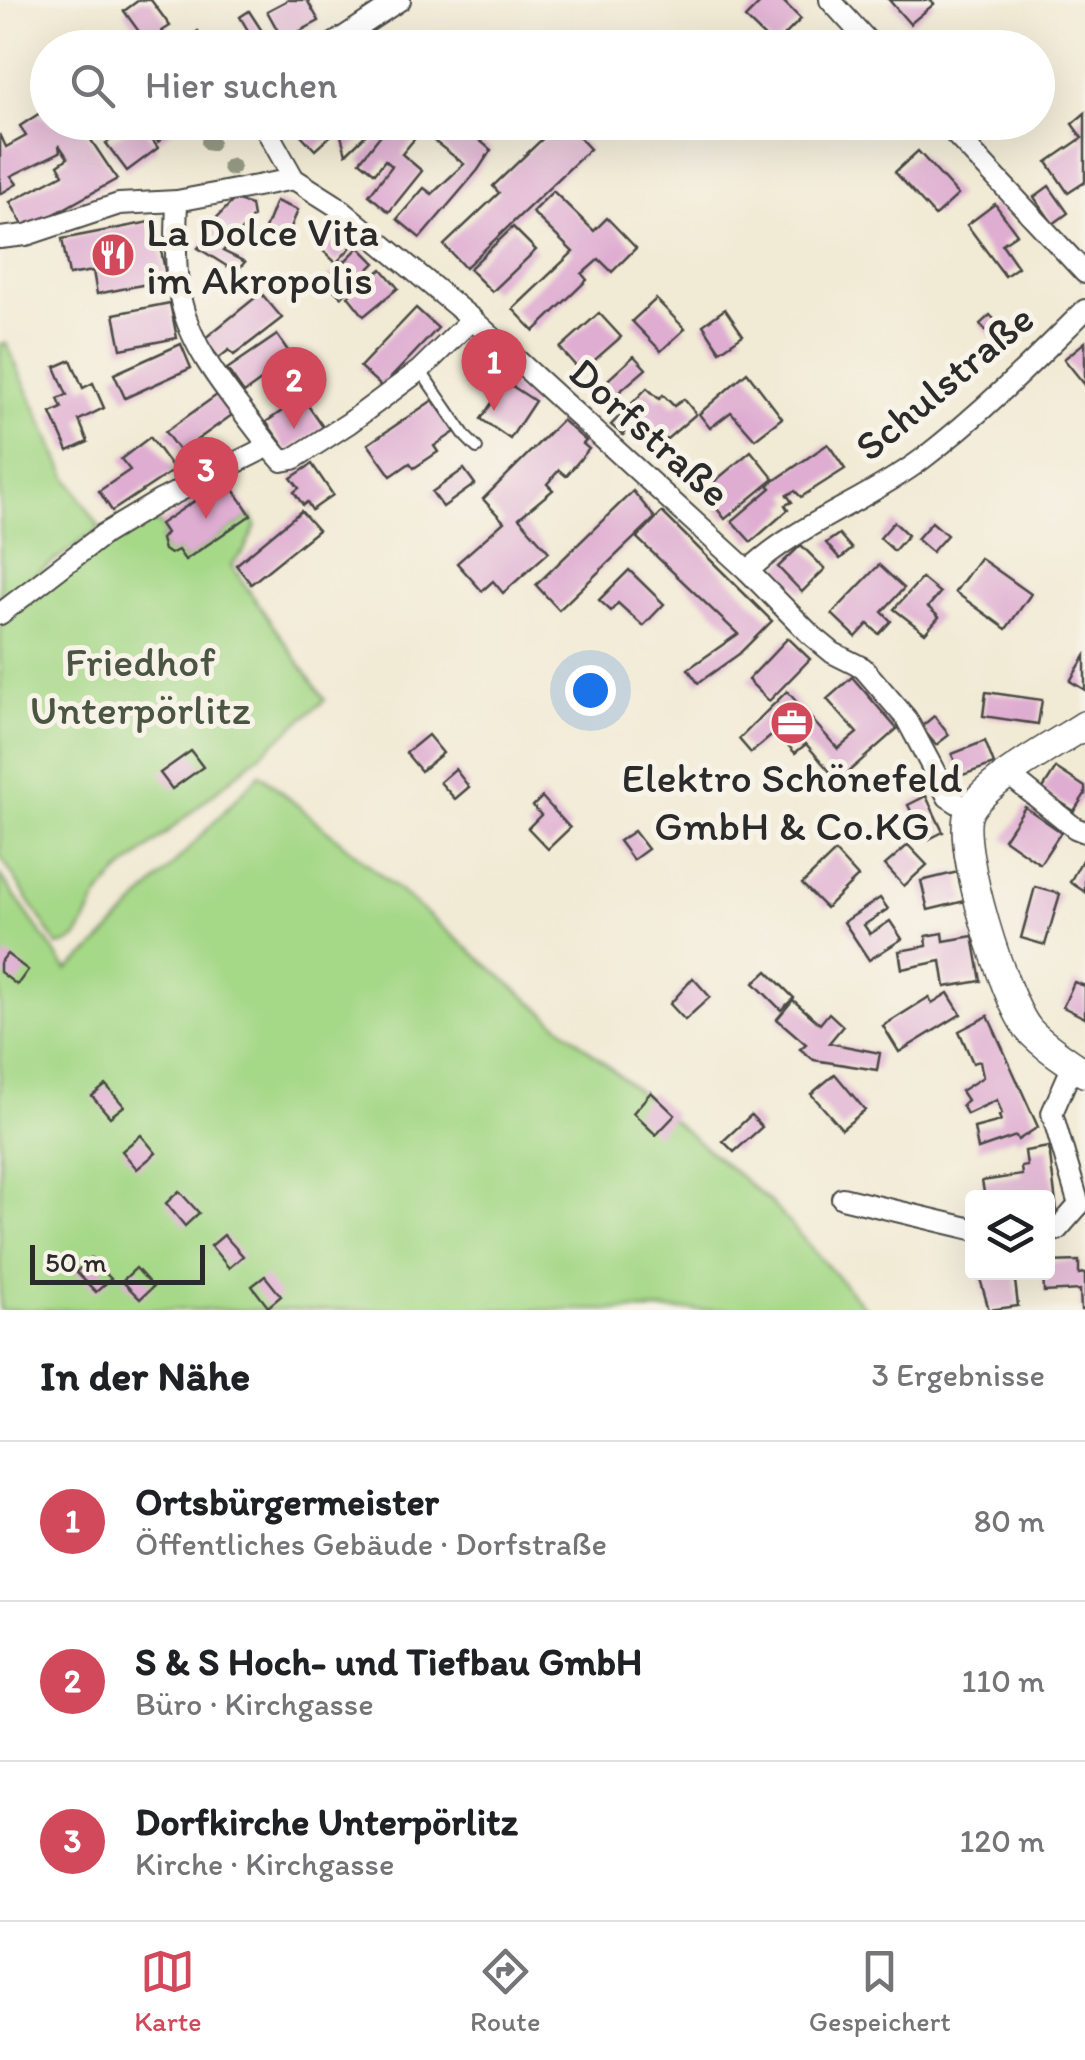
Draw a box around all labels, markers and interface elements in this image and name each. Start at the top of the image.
search box [30,30,1055,140]
icon: search [65,58,120,113]
text: Hier suchen [145,62,337,108]
place label: La Dolce Vita im Akropolis [146,206,379,305]
restaurant icon: La Dolce Vita im Akropolis [90,232,136,278]
street label: Schulstraße [844,293,1044,471]
pin: 1 [462,328,526,411]
pin: 2 [262,346,326,429]
street label: Dorfstraße [559,346,741,518]
pin: 3 [174,436,238,519]
park label: Friedhof Unterpörlitz [29,636,251,735]
your location [565,665,616,716]
office icon: Elektro Schönefeld GmbH & Co.KG [769,700,815,746]
place label: Elektro Schönefeld GmbH & Co.KG [622,752,962,851]
map controls [965,1190,1055,1280]
button: layers [965,1190,1055,1280]
scale bar [30,1240,205,1284]
text: 50 m [45,1245,107,1279]
text: In der Nähe [40,1350,250,1401]
text: 3 Ergebnisse [872,1356,1045,1394]
text: Ortsbürgermeister [135,1479,439,1525]
text: 1 [65,1502,80,1540]
text: 80 m [974,1502,1045,1540]
text: Öffentliches Gebäude · Dorfstraße [135,1525,607,1563]
text: S & S Hoch- und Tiefbau GmbH [135,1639,642,1685]
text: 2 [64,1662,81,1700]
text: 110 m [961,1662,1045,1700]
text: Büro · Kirchgasse [135,1685,374,1723]
text: Dorfkirche Unterpörlitz [135,1799,518,1845]
text: 3 [64,1822,81,1860]
text: 120 m [959,1822,1045,1860]
text: Kirche · Kirchgasse [135,1845,394,1883]
tab: Karte [134,1944,202,2038]
tab: Route [470,1944,540,2038]
tab: Gespeichert [809,1944,951,2038]

